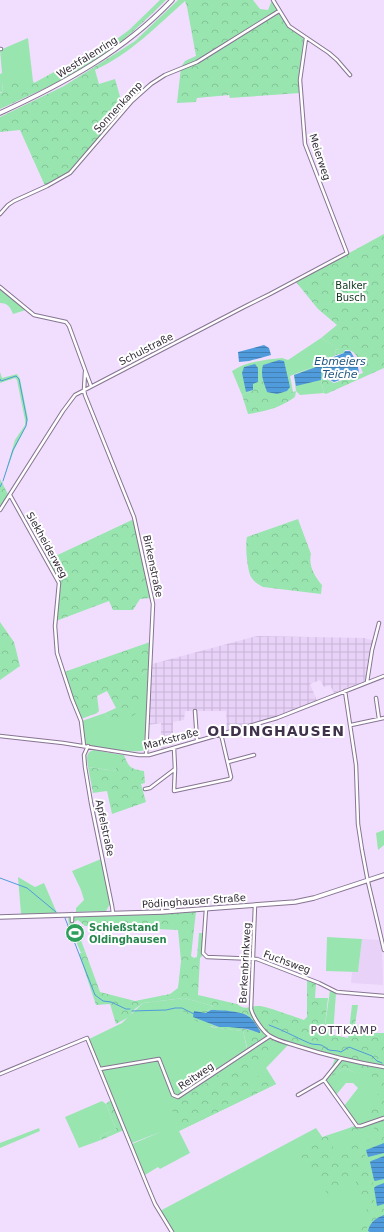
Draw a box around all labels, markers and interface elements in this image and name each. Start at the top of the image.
street label: Westfalenring [55,34,119,80]
street label: Sonnenkamp [92,79,144,135]
street label: Meierweg [307,132,333,182]
park label: Balker Busch [335,280,368,303]
street label: Schulstraße [117,331,175,367]
water label: Ebmeiers Teiche [314,355,366,381]
street label: Siekheiderweg [24,510,70,580]
street label: Birkenstraße [141,534,165,598]
district label: OLDINGHAUSEN [207,723,345,739]
street label: Markstraße [142,726,200,752]
street label: Apfelstraße [94,799,116,857]
street label: Pödinghauser Straße [142,892,246,910]
sports icon: Schießstand Oldinghausen [64,922,86,944]
place label: Schießstand Oldinghausen [89,922,167,945]
street label: Berkenbrinkweg [237,922,253,1004]
street label: Fuchsweg [262,948,312,976]
district label: POTTKAMP [310,1024,378,1037]
street label: Reitweg [176,1060,216,1092]

